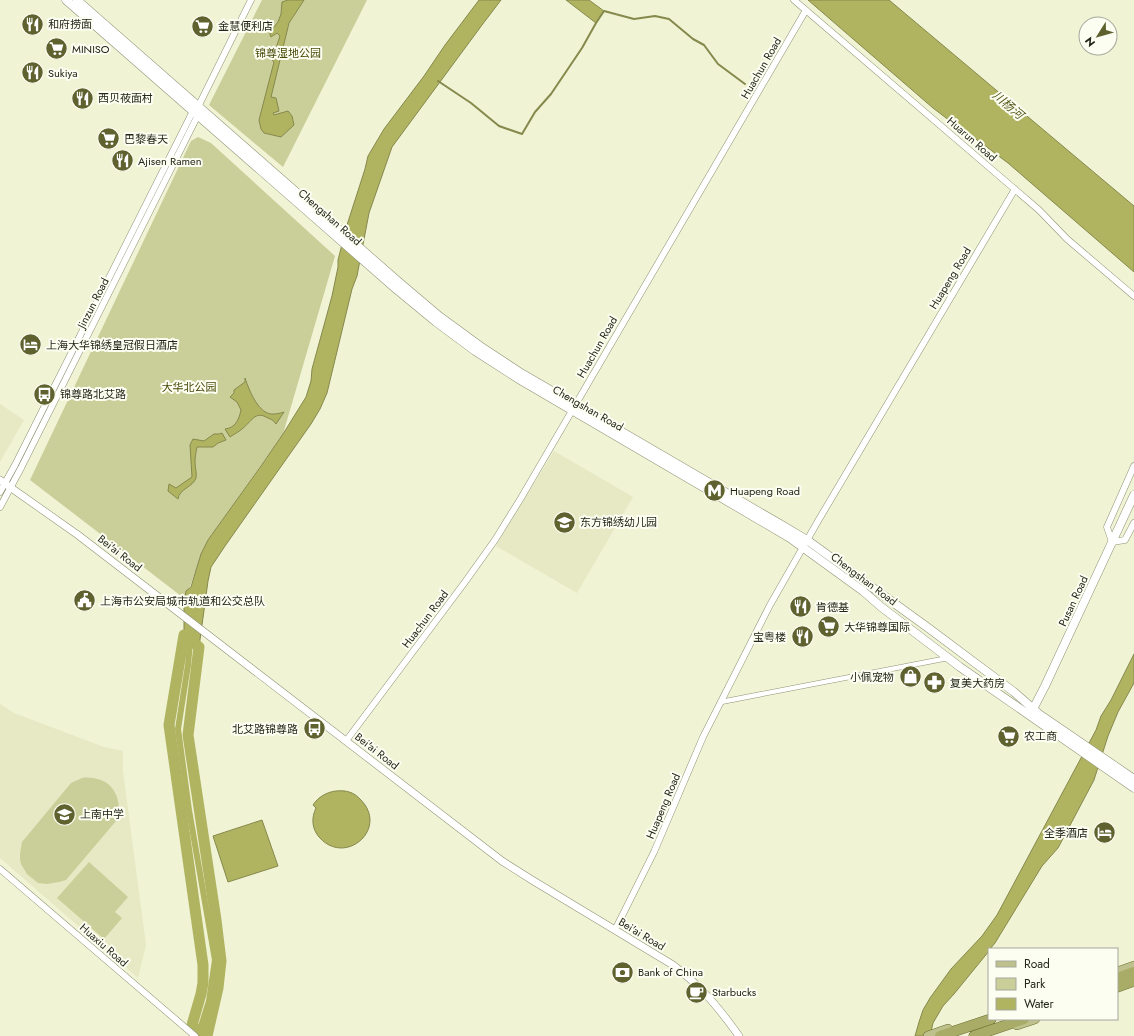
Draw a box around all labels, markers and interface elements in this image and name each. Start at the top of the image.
restaurant icon: 和府捞面 [20,11,46,37]
supermarket icon: 金慧便利店 [189,13,215,39]
place label: 和府捞面 [48,16,92,32]
north arrow [1078,16,1118,56]
place label: 金慧便利店 [218,18,273,34]
street label: Huachun Road [737,34,785,102]
text: N [1081,34,1099,50]
supermarket icon: MINISO [43,36,69,62]
place label: MINISO [72,41,110,57]
park label: 锦尊湿地公园 [255,45,321,61]
restaurant icon: Sukiya [19,60,45,86]
place label: Sukiya [48,65,78,81]
restaurant icon: 西贝莜面村 [70,85,96,111]
water label: 川杨河 [988,87,1029,125]
place label: 西贝莜面村 [98,90,153,106]
street label: Huarun Road [944,113,1000,165]
supermarket icon: 巴黎春天 [96,126,122,152]
place label: 巴黎春天 [124,131,168,147]
restaurant icon: Ajisen Ramen [109,148,135,174]
place label: Ajisen Ramen [138,153,202,169]
street label: Chengshan Road [295,185,365,249]
street label: Huapeng Road [925,244,975,312]
street label: Jinzun Road [73,275,113,333]
street label: Huachun Road [573,313,621,381]
hotel icon: 上海大华锦绣皇冠假日酒店 [18,332,44,358]
place label: 上海大华锦绣皇冠假日酒店 [46,337,178,353]
park label: 大华北公园 [162,379,217,395]
bus stop icon: 锦尊路北艾路 [32,381,58,407]
street label: Chengshan Road [550,381,626,435]
place label: 锦尊路北艾路 [60,386,126,402]
metro station icon: Huapeng Road [701,478,727,504]
place label: Huapeng Road [730,483,800,499]
school or university icon: 东方锦绣幼儿园 [552,509,578,535]
place label: 东方锦绣幼儿园 [580,514,657,530]
street label: Bei'ai Road [95,531,145,575]
street label: Chengshan Road [828,549,900,609]
street label: Pusan Road [1054,573,1092,629]
street label: Huachun Road [398,587,452,651]
public building icon: 上海市公安局城市轨道和公交总队 [72,588,98,614]
place label: 上海市公安局城市轨道和公交总队 [100,593,265,609]
restaurant icon: 肯德基 [787,594,813,620]
place label: 肯德基 [816,599,849,615]
supermarket icon: 大华锦尊国际 [815,614,841,640]
place label: 大华锦尊国际 [844,619,910,635]
restaurant icon: 宝粤楼 [789,624,815,650]
place label: 宝粤楼 [753,629,786,645]
shop icon: 小佩宠物 [897,664,923,690]
place label: 小佩宠物 [850,669,894,685]
pharmacy icon: 复美大药房 [921,670,947,696]
place label: 复美大药房 [950,675,1005,691]
bus stop icon: 北艾路锦尊路 [301,716,327,742]
place label: 北艾路锦尊路 [232,721,298,737]
supermarket icon: 农工商 [995,723,1021,749]
place label: 农工商 [1024,728,1057,744]
street label: Bei'ai Road [352,729,402,773]
street label: Huapeng Road [642,771,684,841]
school or university icon: 上南中学 [51,801,77,827]
place label: 上南中学 [80,806,124,822]
hotel icon: 全季酒店 [1091,820,1117,846]
place label: 全季酒店 [1044,825,1088,841]
street label: Bei'ai Road [616,914,668,954]
street label: Huaxiu Road [76,920,132,970]
legend [988,948,1118,1020]
text: Road [1024,955,1050,973]
bank icon: Bank of China [609,959,635,985]
place label: Bank of China [638,964,703,980]
text: Park [1024,975,1046,993]
cafe icon: Starbucks [683,979,709,1005]
place label: Starbucks [712,984,757,1000]
text: Water [1024,995,1055,1013]

